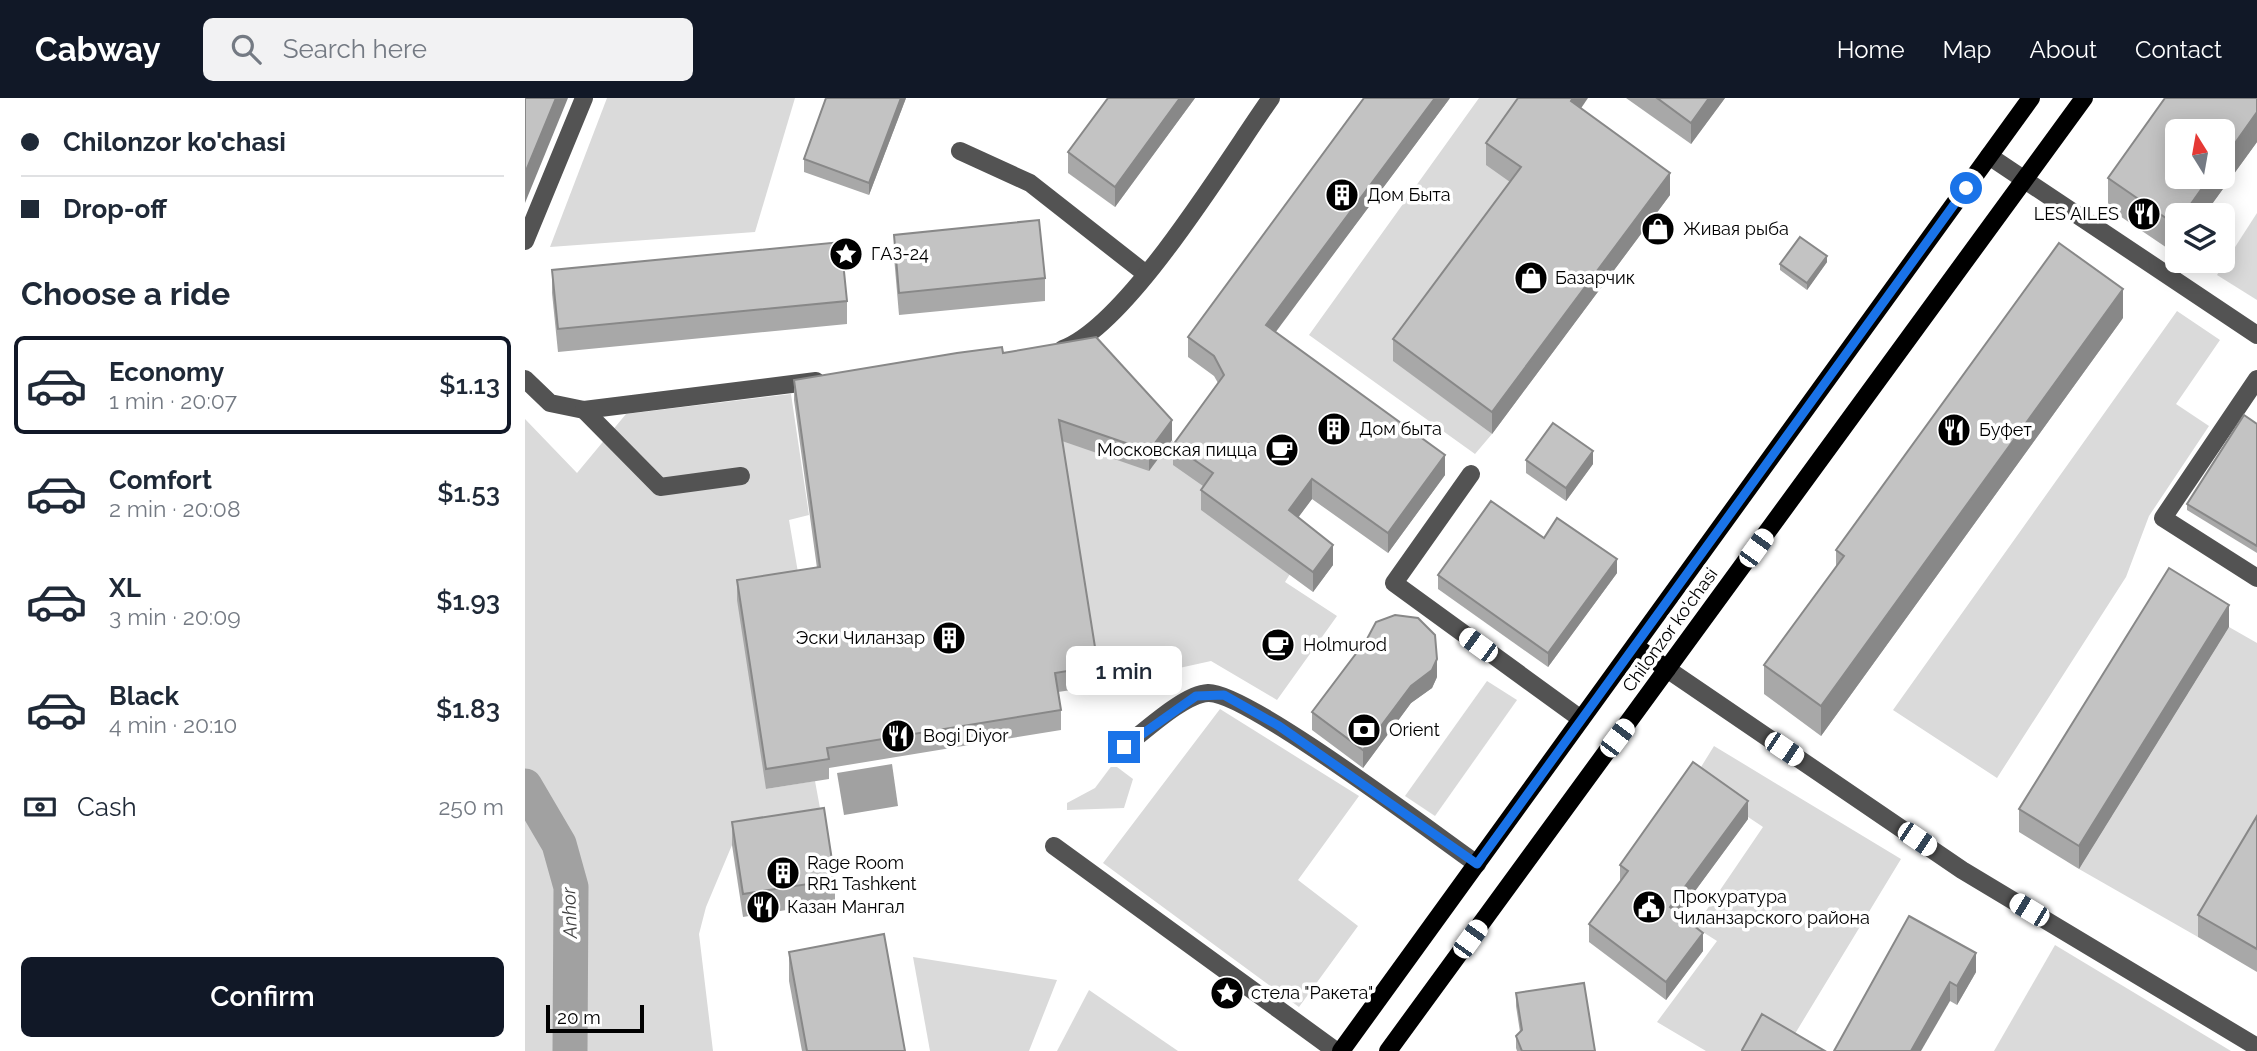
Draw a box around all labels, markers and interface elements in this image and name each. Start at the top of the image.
search box [203,18,693,81]
text: Cabway [35,30,161,69]
icon: search [227,30,265,68]
text: Search here [283,34,427,64]
text: Home [1837,35,1905,64]
text: Map [1943,35,1991,64]
text: About [2029,35,2097,64]
text: Contact [2135,35,2222,64]
north arrow [2165,119,2235,189]
map controls [2165,119,2235,273]
text: Chilonzor ko'chasi [63,127,286,157]
route start [1950,172,1982,204]
building icon: Дом Быта [1323,176,1361,214]
place label: Дом Быта [1367,184,1451,205]
text: Drop-off [63,194,167,224]
restaurant icon: LES AILES [2125,195,2163,233]
place label: LES AILES [2034,203,2119,224]
button: layers [2165,203,2235,273]
shop icon: Живая рыба [1639,210,1677,248]
place label: Живая рыба [1683,218,1789,239]
place icon: ГАЗ-24 [827,235,865,273]
place label: ГАЗ-24 [871,243,929,264]
shop icon: Базарчик [1512,259,1550,297]
place label: Базарчик [1555,267,1635,288]
text: Choose a ride [21,275,230,312]
icon: car [25,354,88,417]
text: Economy [109,357,224,387]
text: $1.13 [439,370,500,400]
text: 1 min · 20:07 [109,387,237,414]
building icon: Дом быта [1315,410,1353,448]
restaurant icon: Буфет [1935,411,1973,449]
place label: Дом быта [1359,418,1442,439]
place label: Буфет [1979,419,2032,440]
cafe icon: Московская пицца [1263,431,1301,469]
place label: Московская пицца [1097,439,1257,460]
icon: car [25,462,88,525]
text: Comfort [109,465,212,495]
text: $1.53 [437,478,500,508]
text: 2 min · 20:08 [109,495,241,522]
car [1736,525,1777,571]
street label: Chilonzor ko'chasi [1618,564,1722,696]
icon: car [25,570,88,633]
text: XL [109,573,141,603]
text: $1.93 [436,586,500,616]
text: 3 min · 20:09 [109,603,241,630]
building icon: Эски Чиланзар [930,619,968,657]
car [1455,624,1502,666]
cafe icon: Holmurod [1259,626,1297,664]
place label: Эски Чиланзар [796,627,925,648]
place label: Holmurod [1303,634,1387,655]
callout: 1 min [1066,646,1182,694]
text: 1 min [1095,657,1153,684]
icon: car [25,678,88,741]
text: Black [109,681,179,711]
text: $1.83 [436,694,500,724]
text: 4 min · 20:10 [109,711,237,738]
bank icon: Orient [1345,711,1383,749]
car [1596,715,1639,761]
restaurant icon: Bogi Diyor [879,717,917,755]
place label: Orient [1389,719,1440,740]
place label: Bogi Diyor [923,725,1009,746]
car [1761,729,1808,769]
route end [1108,731,1140,763]
icon: cash [21,788,59,826]
text: Cash [77,792,137,822]
text: 250 m [438,793,504,820]
car [1894,819,1941,859]
place label: Rage Room RR1 Tashkent [807,852,916,894]
building icon: Rage Room RR1 Tashkent [764,854,802,892]
water label: Anhor [557,886,581,940]
place label: Прокуратура Чиланзарского района [1673,886,1870,928]
restaurant icon: Казан Мангал [744,888,782,926]
public building icon: Прокуратура Чиланзарского района [1630,888,1668,926]
car [2006,890,2053,930]
place label: Казан Мангал [787,896,905,917]
car [1450,916,1491,962]
button: Confirm [21,957,504,1037]
place icon: стела "Ракета" [1208,974,1246,1012]
place label: стела "Ракета" [1251,982,1373,1003]
scale bar [546,1002,644,1034]
text: 20 m [557,1006,601,1028]

